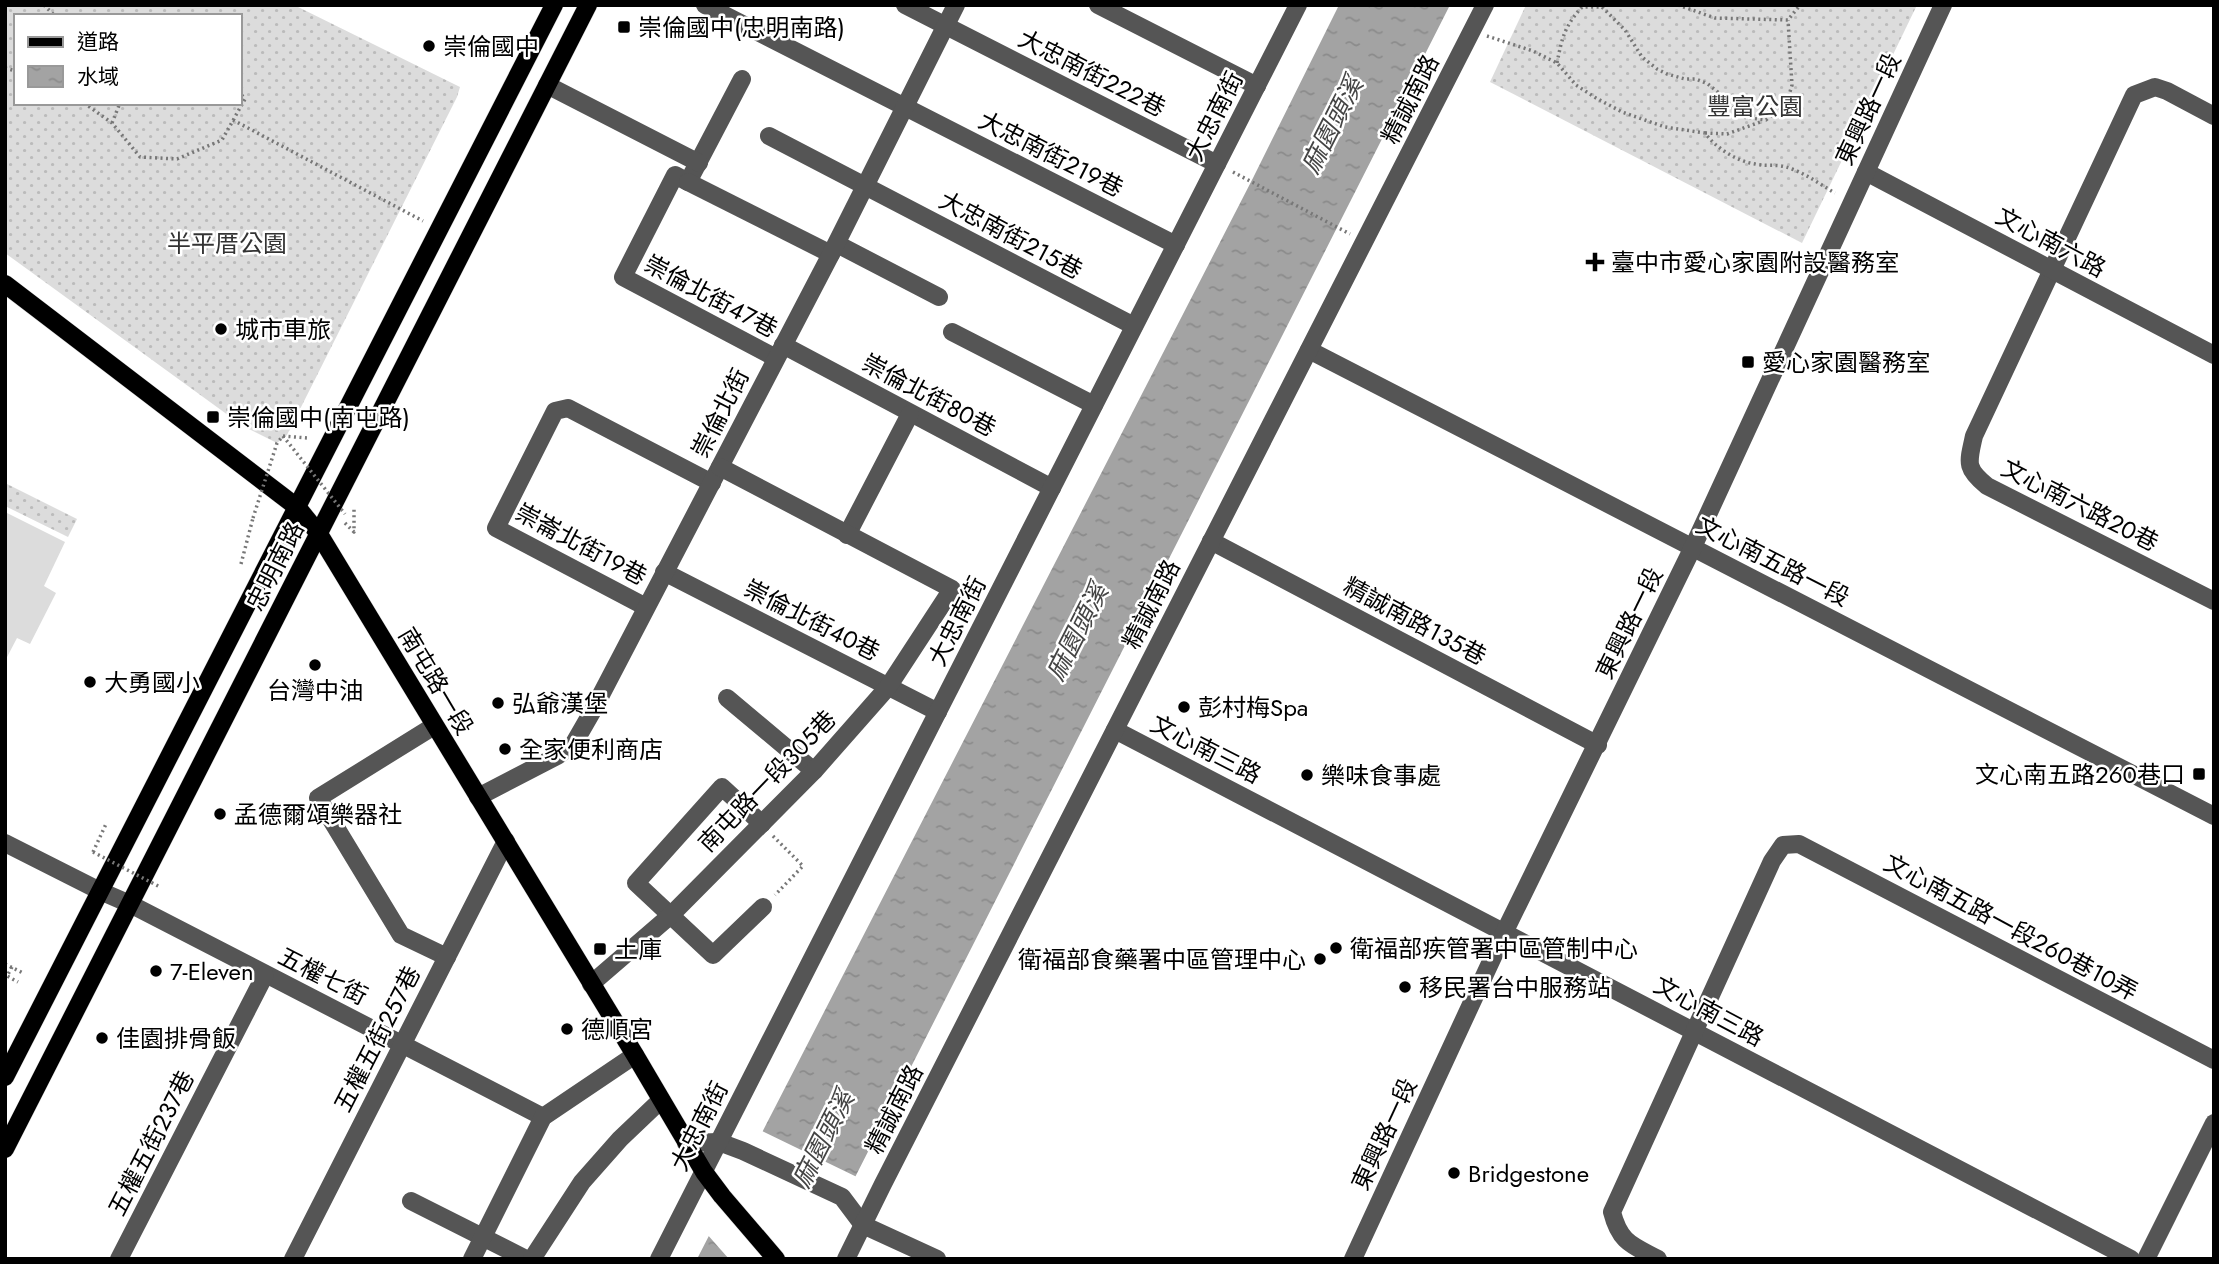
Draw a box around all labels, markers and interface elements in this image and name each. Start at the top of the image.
place label: 崇倫國中(忠明南路) [638,10,845,45]
legend [14,14,242,105]
marker: 崇倫國中(忠明南路) [616,19,632,35]
street label: 大忠南街222巷 [1012,21,1172,125]
text: 道路 [77,27,119,57]
place label: 崇倫國中 [443,29,539,64]
marker: 崇倫國中 [421,38,437,54]
street label: 東興路一段 [1827,47,1909,171]
street label: 精誠南路 [1373,48,1447,150]
text: 水域 [77,62,119,92]
street label: 大忠南街 [1177,65,1251,167]
water label: 麻園頭溪 [1291,66,1374,180]
park label: 豐富公園 [1707,89,1803,124]
street label: 大忠南街219巷 [973,102,1129,206]
street label: 大忠南街215巷 [933,182,1089,288]
street label: 文心南六路 [1990,198,2112,286]
park label: 半平厝公園 [167,226,287,261]
place label: 臺中市愛心家園附設醫務室 [1611,245,1899,280]
street label: 崇倫北街47巷 [638,246,784,346]
marker: 臺中市愛心家園附設醫務室 [1585,252,1605,272]
place label: 城市車旅 [235,312,331,347]
marker: 城市車旅 [213,321,229,337]
street label: 崇倫北街80巷 [856,345,1002,445]
place label: 愛心家園醫務室 [1762,345,1930,380]
marker: 愛心家園醫務室 [1740,354,1756,370]
street label: 崇倫北街 [683,362,757,464]
place label: 崇倫國中(南屯路) [227,400,410,435]
marker: 崇倫國中(南屯路) [205,409,221,425]
street label: 文心南六路20巷 [1995,450,2165,560]
street label: 崇崙北街19巷 [509,495,653,593]
street label: 文心南五路一段 [1690,507,1856,615]
street label: 忠明南路 [238,515,312,617]
street label: 精誠南路 [1114,553,1188,655]
street label: 東興路一段 [1587,561,1671,685]
street label: 精誠南路135巷 [1337,569,1493,673]
street label: 大忠南街 [920,570,994,672]
street label: 崇倫北街40巷 [738,571,886,669]
water label: 麻園頭溪 [1036,573,1119,687]
street label: 南屯路一段 [390,621,482,741]
marker: 台灣中油 [307,657,323,673]
place label: 大勇國小 [104,665,200,700]
place label: 台灣中油 [267,673,363,708]
marker: 大勇國小 [82,674,98,690]
place label: 弘爺漢堡 [512,686,608,721]
place label: 彭村梅Spa [1198,690,1308,725]
marker: 弘爺漢堡 [490,695,506,711]
marker: 彭村梅Spa [1176,699,1192,715]
street label: 南屯路一段305巷 [690,702,844,860]
street label: 文心南三路 [1145,706,1267,792]
place label: 全家便利商店 [519,732,663,767]
marker: 全家便利商店 [497,741,513,757]
place label: 文心南五路260巷口 [1975,757,2185,792]
place label: 樂味食事處 [1321,758,1441,793]
marker: 文心南五路260巷口 [2191,766,2207,782]
marker: 樂味食事處 [1299,767,1315,783]
place label: 孟德爾頌樂器社 [234,797,402,832]
marker: 孟德爾頌樂器社 [212,806,228,822]
street label: 文心南五路一段260巷10弄 [1878,845,2144,1009]
place label: 衛福部疾管署中區管制中心 [1350,931,1638,966]
place label: 土庫 [614,932,662,967]
street label: 五權七街 [272,939,374,1013]
marker: 衛福部疾管署中區管制中心 [1328,940,1344,956]
marker: 土庫 [592,941,608,957]
place label: 衛福部食藥署中區管理中心 [1018,942,1306,977]
marker: 衛福部食藥署中區管理中心 [1312,951,1328,967]
place label: 7-Eleven [170,954,254,989]
street label: 五權五街257巷 [325,960,429,1118]
marker: 7-Eleven [148,963,164,979]
street label: 文心南三路 [1648,967,1770,1055]
place label: 移民署台中服務站 [1419,970,1611,1005]
marker: 移民署台中服務站 [1397,979,1413,995]
place label: 德順宮 [581,1012,653,1047]
place label: 佳園排骨飯 [116,1021,236,1056]
marker: 德順宮 [559,1021,575,1037]
marker: 佳園排骨飯 [94,1030,110,1046]
street label: 精誠南路 [857,1058,931,1160]
street label: 五權五街237巷 [99,1064,203,1222]
street label: 東興路一段 [1343,1072,1425,1196]
street label: 大忠南街 [662,1075,736,1177]
water label: 麻園頭溪 [782,1080,865,1194]
place label: Bridgestone [1468,1156,1589,1191]
marker: Bridgestone [1446,1165,1462,1181]

